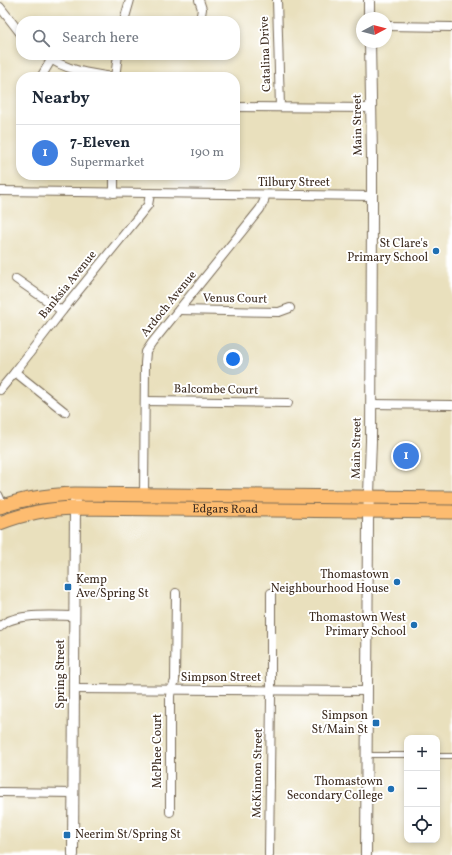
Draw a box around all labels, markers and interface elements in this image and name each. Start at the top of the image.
north arrow [356,12,392,48]
search box [16,16,240,60]
street label: Catalina Drive [257,16,275,92]
icon: search [30,27,52,49]
text: Search here [62,28,139,49]
text: Nearby [32,87,90,110]
street label: Main Street [349,94,367,156]
text: 7-Eleven [70,133,130,154]
text: 1 [42,144,48,162]
text: 190 m [190,144,224,162]
text: Supermarket [70,154,145,172]
street label: Tilbury Street [258,175,330,191]
place label: St Clare's Primary School [347,236,428,266]
marker: St Clare's Primary School [431,246,441,256]
street label: Banksia Avenue [35,247,101,322]
street label: Ardoch Avenue [137,267,201,340]
street label: Venus Court [203,290,267,308]
your location [223,349,243,369]
street label: Balcombe Court [174,381,258,399]
street label: Main Street [348,417,366,479]
pin: 1 [393,441,419,471]
street label: Edgars Road [192,501,258,518]
place label: Thomastown Neighbourhood House [271,567,389,597]
place label: Kemp Ave/Spring St [76,572,149,602]
marker: Thomastown Neighbourhood House [392,577,402,587]
marker: Kemp Ave/Spring St [63,582,73,592]
place label: Thomastown West Primary School [309,610,406,640]
marker: Thomastown West Primary School [409,620,419,630]
street label: Spring Street [53,639,69,709]
street label: Simpson Street [181,670,261,686]
place label: Simpson St/Main St [312,708,368,738]
street label: McPhee Court [150,714,166,788]
marker: Simpson St/Main St [371,718,381,728]
street label: McKinnon Street [249,728,267,818]
map controls [404,735,440,843]
button: + [404,735,440,771]
button: − [404,771,440,807]
place label: Thomastown Secondary College [287,774,383,804]
marker: Thomastown Secondary College [386,784,396,794]
button: locate [404,807,440,843]
place label: Neerim St/Spring St [75,827,181,843]
marker: Neerim St/Spring St [62,830,72,840]

